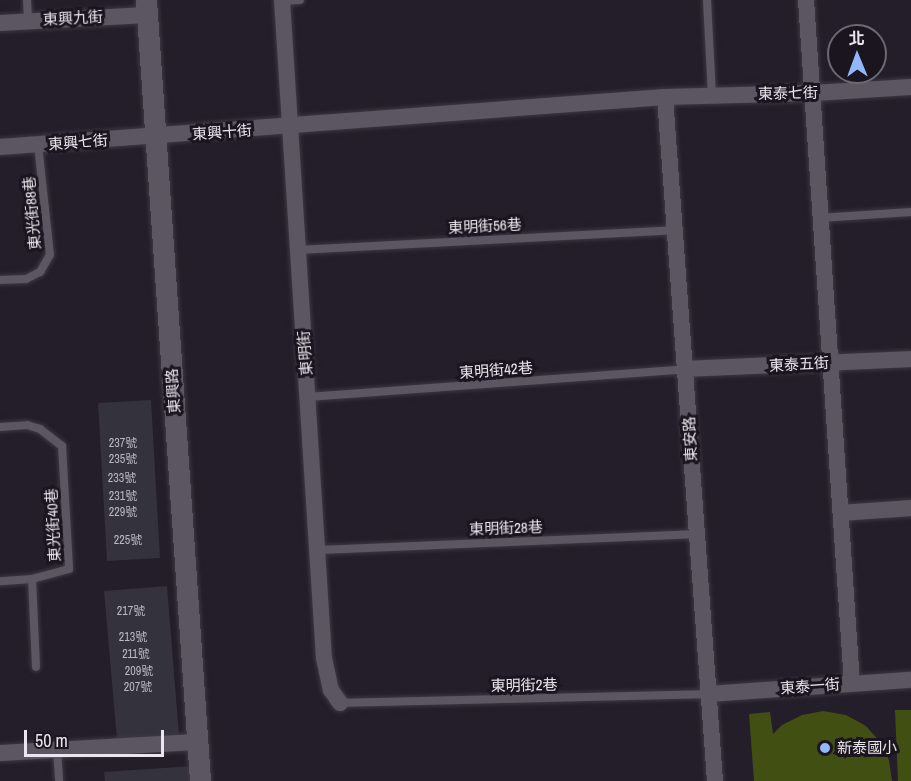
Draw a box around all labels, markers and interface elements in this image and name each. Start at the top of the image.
street label: 東興九街 [43,7,103,29]
north arrow [827,24,887,84]
text: 北 [849,27,865,49]
street label: 東泰七街 [758,83,818,103]
street label: 東興十街 [191,121,253,143]
street label: 東興七街 [47,131,109,153]
street label: 東光街88巷 [20,176,44,250]
street label: 東明街56巷 [448,215,522,237]
street label: 東明街 [294,330,316,376]
street label: 東泰五街 [769,353,829,375]
street label: 東明街42巷 [459,358,533,382]
street label: 東興路 [162,368,184,414]
street label: 東安路 [680,416,700,462]
house number: 237號 [109,437,137,451]
house number: 235號 [109,453,137,467]
house number: 233號 [108,472,136,486]
street label: 東光街40巷 [42,488,64,562]
house number: 231號 [109,490,137,504]
house number: 229號 [109,506,137,520]
street label: 東明街28巷 [469,518,543,538]
house number: 225號 [114,534,142,548]
house number: 217號 [117,605,145,619]
house number: 213號 [119,631,147,645]
house number: 211號 [122,648,150,662]
house number: 209號 [125,665,153,679]
street label: 東明街2巷 [490,675,558,695]
street label: 東泰一街 [779,675,841,697]
house number: 207號 [124,681,152,695]
scale bar [27,718,166,756]
text: 50 m [35,728,68,753]
place label: 新泰國小 [837,739,897,757]
marker: 新泰國小 [818,741,832,755]

